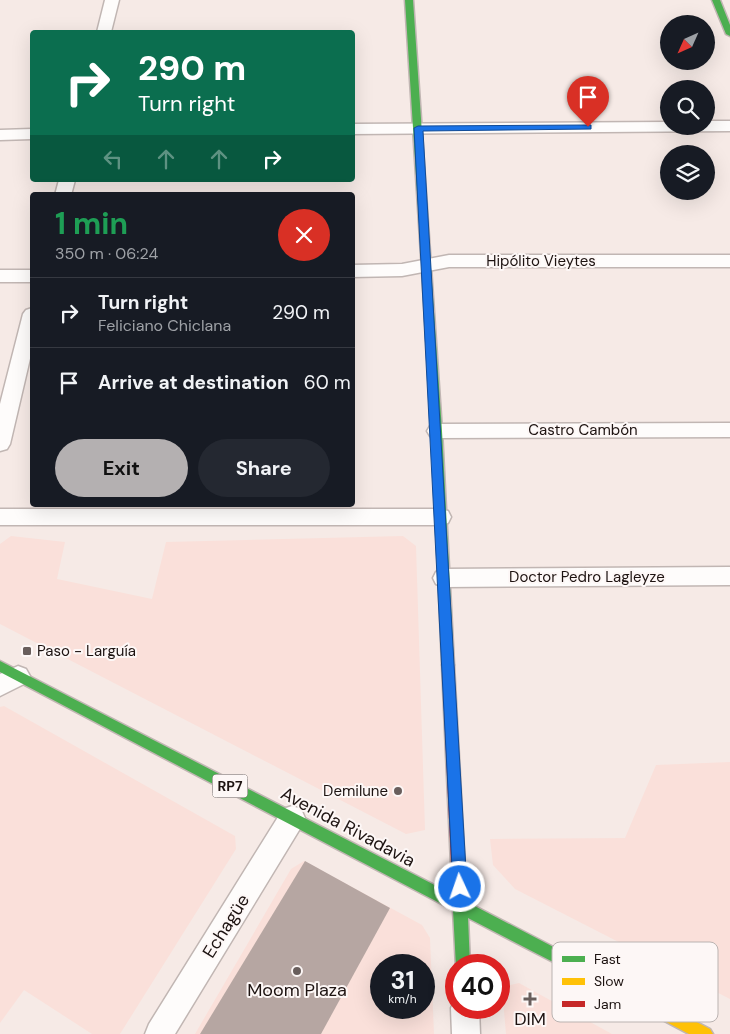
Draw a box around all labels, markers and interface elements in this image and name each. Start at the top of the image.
north arrow [660,15,715,70]
map controls [660,15,715,200]
text: 290 m [138,45,246,91]
icon: right [55,50,120,115]
pin [567,76,609,127]
button: search [660,80,715,135]
icon: arrive [574,83,602,111]
text: Turn right [138,89,235,118]
icon: left [99,145,127,173]
icon: ahead [152,145,180,173]
icon: ahead [205,145,233,173]
icon: right [258,145,286,173]
button: layers [660,145,715,200]
text: 1 min [55,204,128,243]
button: close [278,209,330,261]
text: 350 m · 06:24 [55,243,158,264]
street label: Hipólito Vieytes [486,251,596,271]
text: Turn right [98,290,188,315]
icon: right [55,299,83,327]
text: 290 m [272,300,330,325]
text: Feliciano Chiclana [98,315,231,336]
icon: arrive [55,369,83,397]
text: Arrive at destination [98,370,289,395]
text: 60 m [304,370,351,395]
street label: Castro Cambón [528,420,638,440]
button: Exit [55,439,188,497]
button: Share [198,439,330,497]
street label: Doctor Pedro Lagleyze [509,567,665,587]
place label: Paso - Larguía [37,641,136,661]
marker: Paso - Larguía [21,645,33,657]
road number: RP7 [212,774,248,798]
street label: Avenida Rivadavia [277,781,419,873]
place label: Demilune [323,781,388,801]
marker: Demilune [392,785,404,797]
position arrow [433,860,485,912]
street label: Echagüe [197,889,255,963]
legend [552,942,718,1022]
text: Fast [594,950,621,968]
speed limit sign: 40 [445,954,510,1019]
text: 31 [390,964,414,997]
marker: Moom Plaza [291,965,303,977]
text: Slow [594,972,624,990]
place label: Moom Plaza [247,978,347,1002]
text: km/h [388,991,417,1007]
marker: DIM [523,992,537,1006]
text: Jam [594,995,621,1013]
place label: DIM [514,1007,546,1031]

